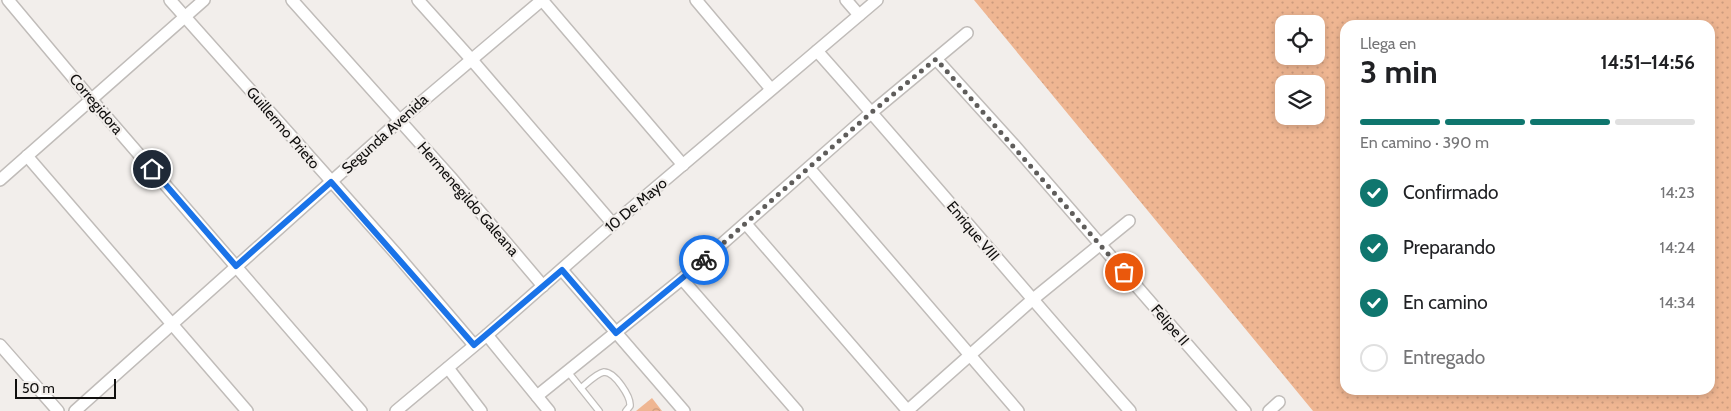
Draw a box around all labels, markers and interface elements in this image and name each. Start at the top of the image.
map controls [1275,15,1325,125]
button: locate [1275,15,1325,65]
text: Llega en [1360,34,1416,53]
text: 14:51–14:56 [1601,51,1695,74]
text: 3 min [1360,52,1438,91]
street label: Corregidora [65,70,127,139]
button: layers [1275,75,1325,125]
street label: Guillermo Prieto [243,83,323,173]
street label: Segunda Avenida [338,90,432,177]
text: En camino · 390 m [1360,133,1489,152]
street label: Hermenegildo Galeana [414,138,523,260]
pin [131,148,173,190]
icon: home [138,155,166,183]
street label: 10 De Mayo [601,174,671,236]
icon: check [1360,179,1388,207]
text: Confirmado [1403,181,1499,204]
text: 14:23 [1660,183,1695,202]
street label: Enrique VIII [943,197,1003,265]
icon: check [1360,234,1388,262]
courier [679,235,729,285]
text: Preparando [1403,236,1496,259]
text: 14:24 [1660,238,1695,257]
icon: bike [690,246,718,274]
pin [1103,251,1145,293]
icon: bag [1110,258,1138,286]
icon: check [1360,289,1388,317]
text: En camino [1403,291,1488,314]
text: 14:34 [1659,293,1695,312]
street label: Felipe II [1147,301,1193,349]
text: Entregado [1403,346,1485,369]
scale bar [15,376,116,399]
text: 50 m [22,379,55,397]

